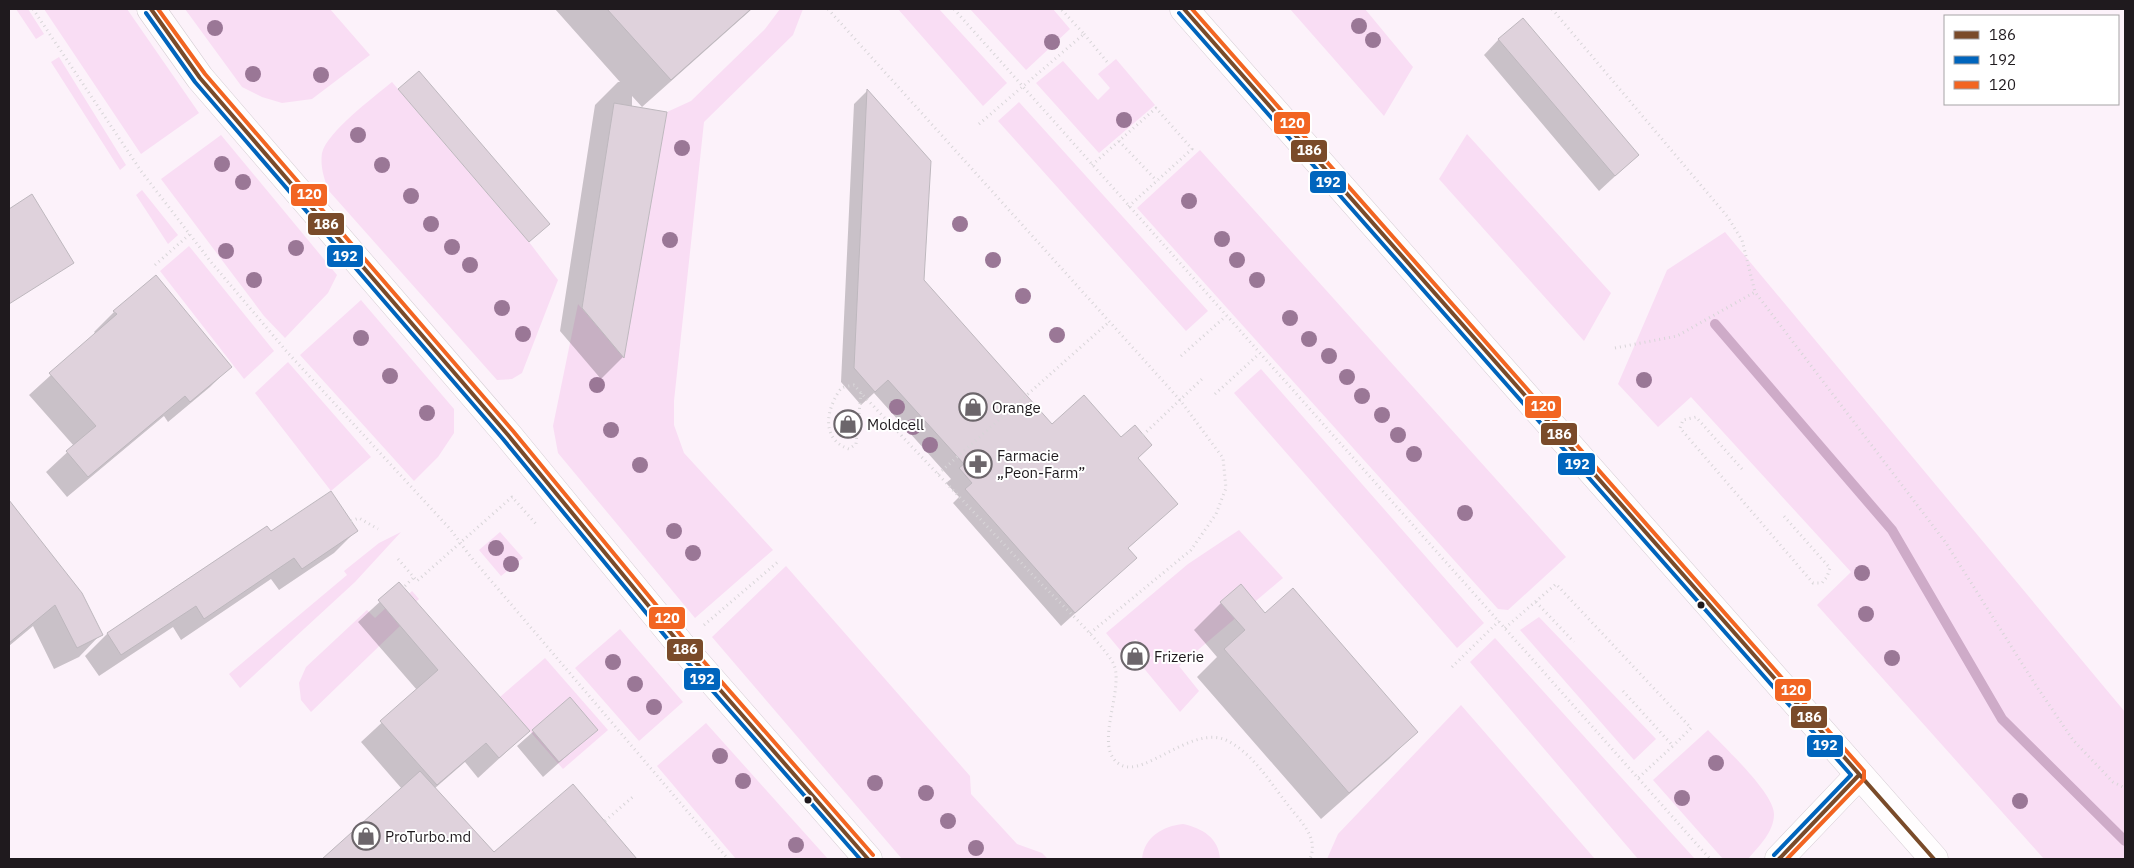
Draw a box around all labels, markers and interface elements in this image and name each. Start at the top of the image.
legend [1944,15,2119,105]
text: 186 [1989,25,2016,44]
text: 192 [1989,50,2016,69]
text: 120 [1989,75,2016,94]
line badge: 120 [1273,111,1311,135]
text: 120 [1279,114,1305,132]
line badge: 186 [1290,139,1328,163]
text: 186 [1296,141,1322,159]
line badge: 192 [1309,170,1347,194]
text: 192 [1315,173,1341,191]
line badge: 120 [290,183,328,207]
text: 120 [296,185,322,203]
line badge: 186 [307,212,345,236]
text: 186 [313,215,339,233]
line badge: 192 [326,244,364,268]
text: 192 [332,247,358,265]
shop icon: Orange [958,392,988,422]
line badge: 120 [1524,395,1562,419]
text: 120 [1530,397,1556,415]
place label: Orange [992,398,1041,417]
shop icon: Moldcell [833,409,863,439]
place label: Moldcell [867,415,924,434]
line badge: 186 [1540,422,1578,446]
text: 186 [1546,425,1572,443]
place label: Farmacie „Peon-Farm” [997,446,1085,482]
pharmacy icon: Farmacie „Peon-Farm” [963,449,993,479]
line badge: 192 [1557,452,1596,476]
text: 192 [1564,455,1590,473]
unlabelled marker [1696,600,1706,610]
line badge: 120 [648,606,686,630]
text: 120 [654,609,680,627]
line badge: 186 [666,638,704,662]
text: 186 [672,640,698,658]
shop icon: Frizerie [1120,641,1150,671]
place label: Frizerie [1154,647,1204,666]
line badge: 192 [683,667,721,691]
text: 192 [689,670,715,688]
line badge: 120 [1774,678,1812,702]
text: 120 [1780,681,1806,699]
line badge: 186 [1790,705,1828,729]
text: 186 [1796,708,1822,726]
line badge: 192 [1806,734,1844,758]
text: 192 [1812,736,1838,754]
unlabelled marker [803,795,813,805]
shop icon: ProTurbo.md [351,821,381,851]
place label: ProTurbo.md [385,827,471,846]

